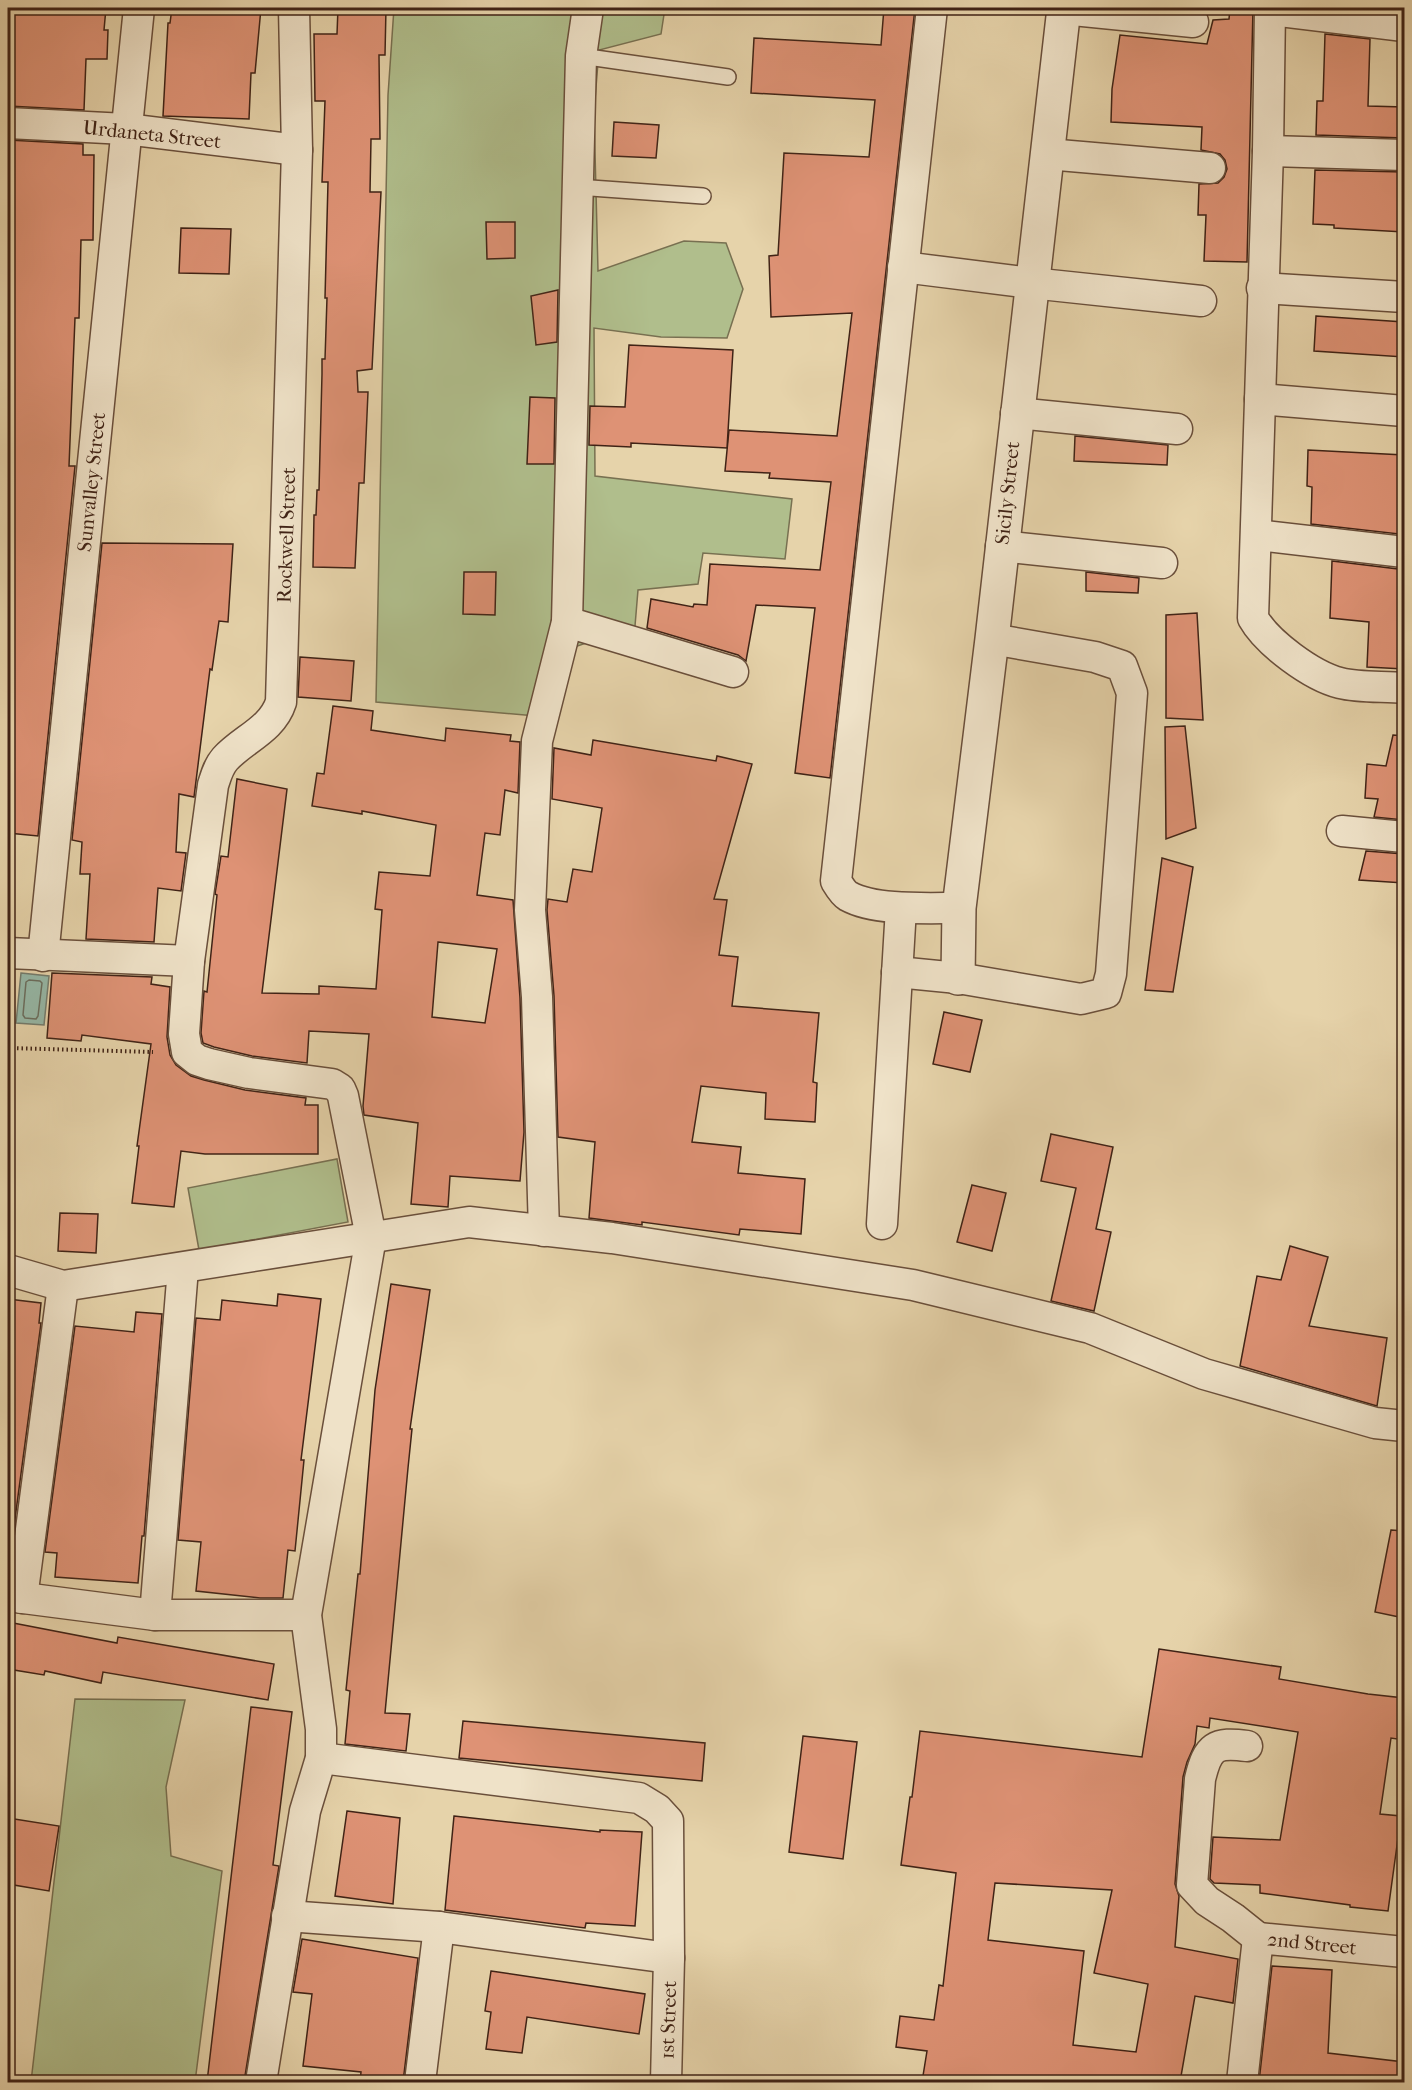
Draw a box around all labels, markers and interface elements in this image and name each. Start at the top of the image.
street label: Urdaneta Street [82,116,222,153]
street label: Sunvalley Street [73,411,110,553]
street label: Sicily Street [991,440,1024,546]
street label: Rockwell Street [273,467,300,603]
street label: 2nd Street [1266,1927,1358,1960]
street label: 1st Street [656,1980,681,2060]

